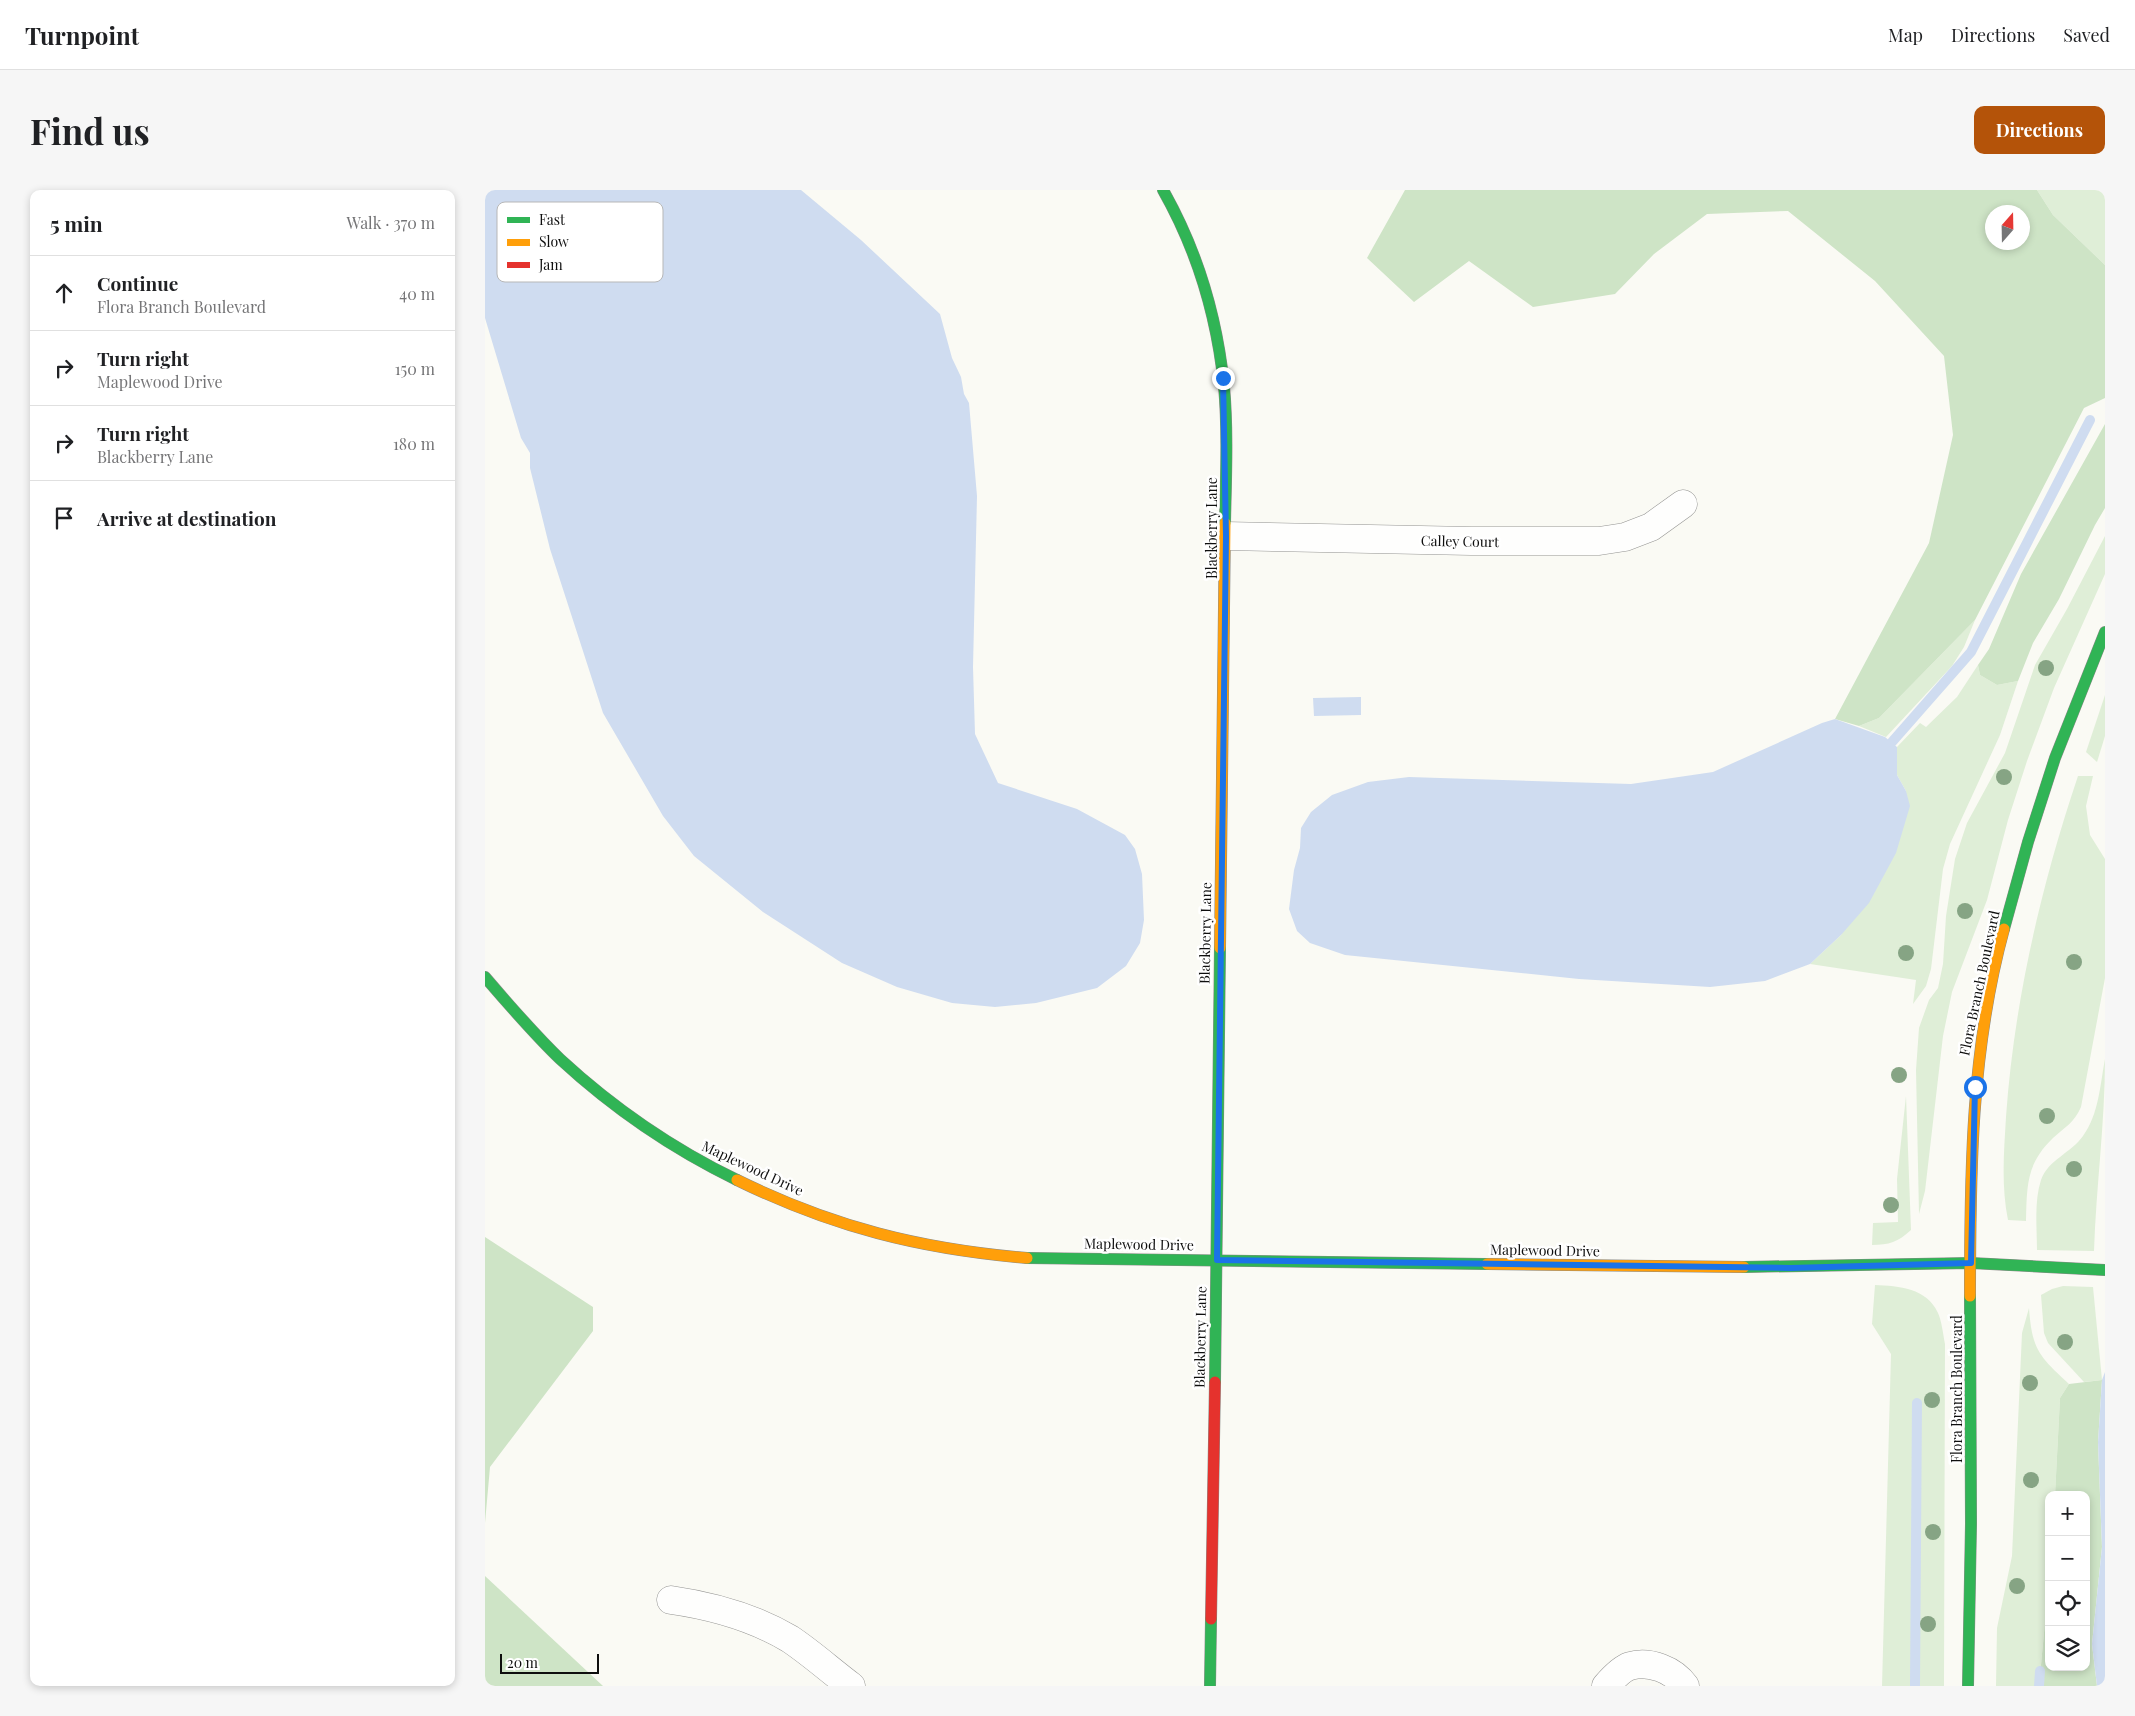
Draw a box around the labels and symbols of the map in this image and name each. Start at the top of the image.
legend [497,202,663,282]
north arrow [1985,205,2030,250]
text: Fast [539,210,566,229]
text: Slow [539,232,569,251]
text: Jam [538,255,563,274]
route end [1212,367,1235,390]
street label: Blackberry Lane [1202,477,1221,579]
street label: Calley Court [1421,531,1500,551]
street label: Blackberry Lane [1195,882,1215,984]
street label: Flora Branch Boulevard [1954,909,2004,1057]
route start [1964,1076,1987,1099]
street label: Maplewood Drive [699,1136,807,1200]
street label: Maplewood Drive [1084,1234,1194,1254]
street label: Maplewood Drive [1490,1240,1600,1260]
street label: Blackberry Lane [1190,1286,1210,1388]
street label: Flora Branch Boulevard [1947,1315,1966,1463]
scale bar [500,1651,599,1674]

